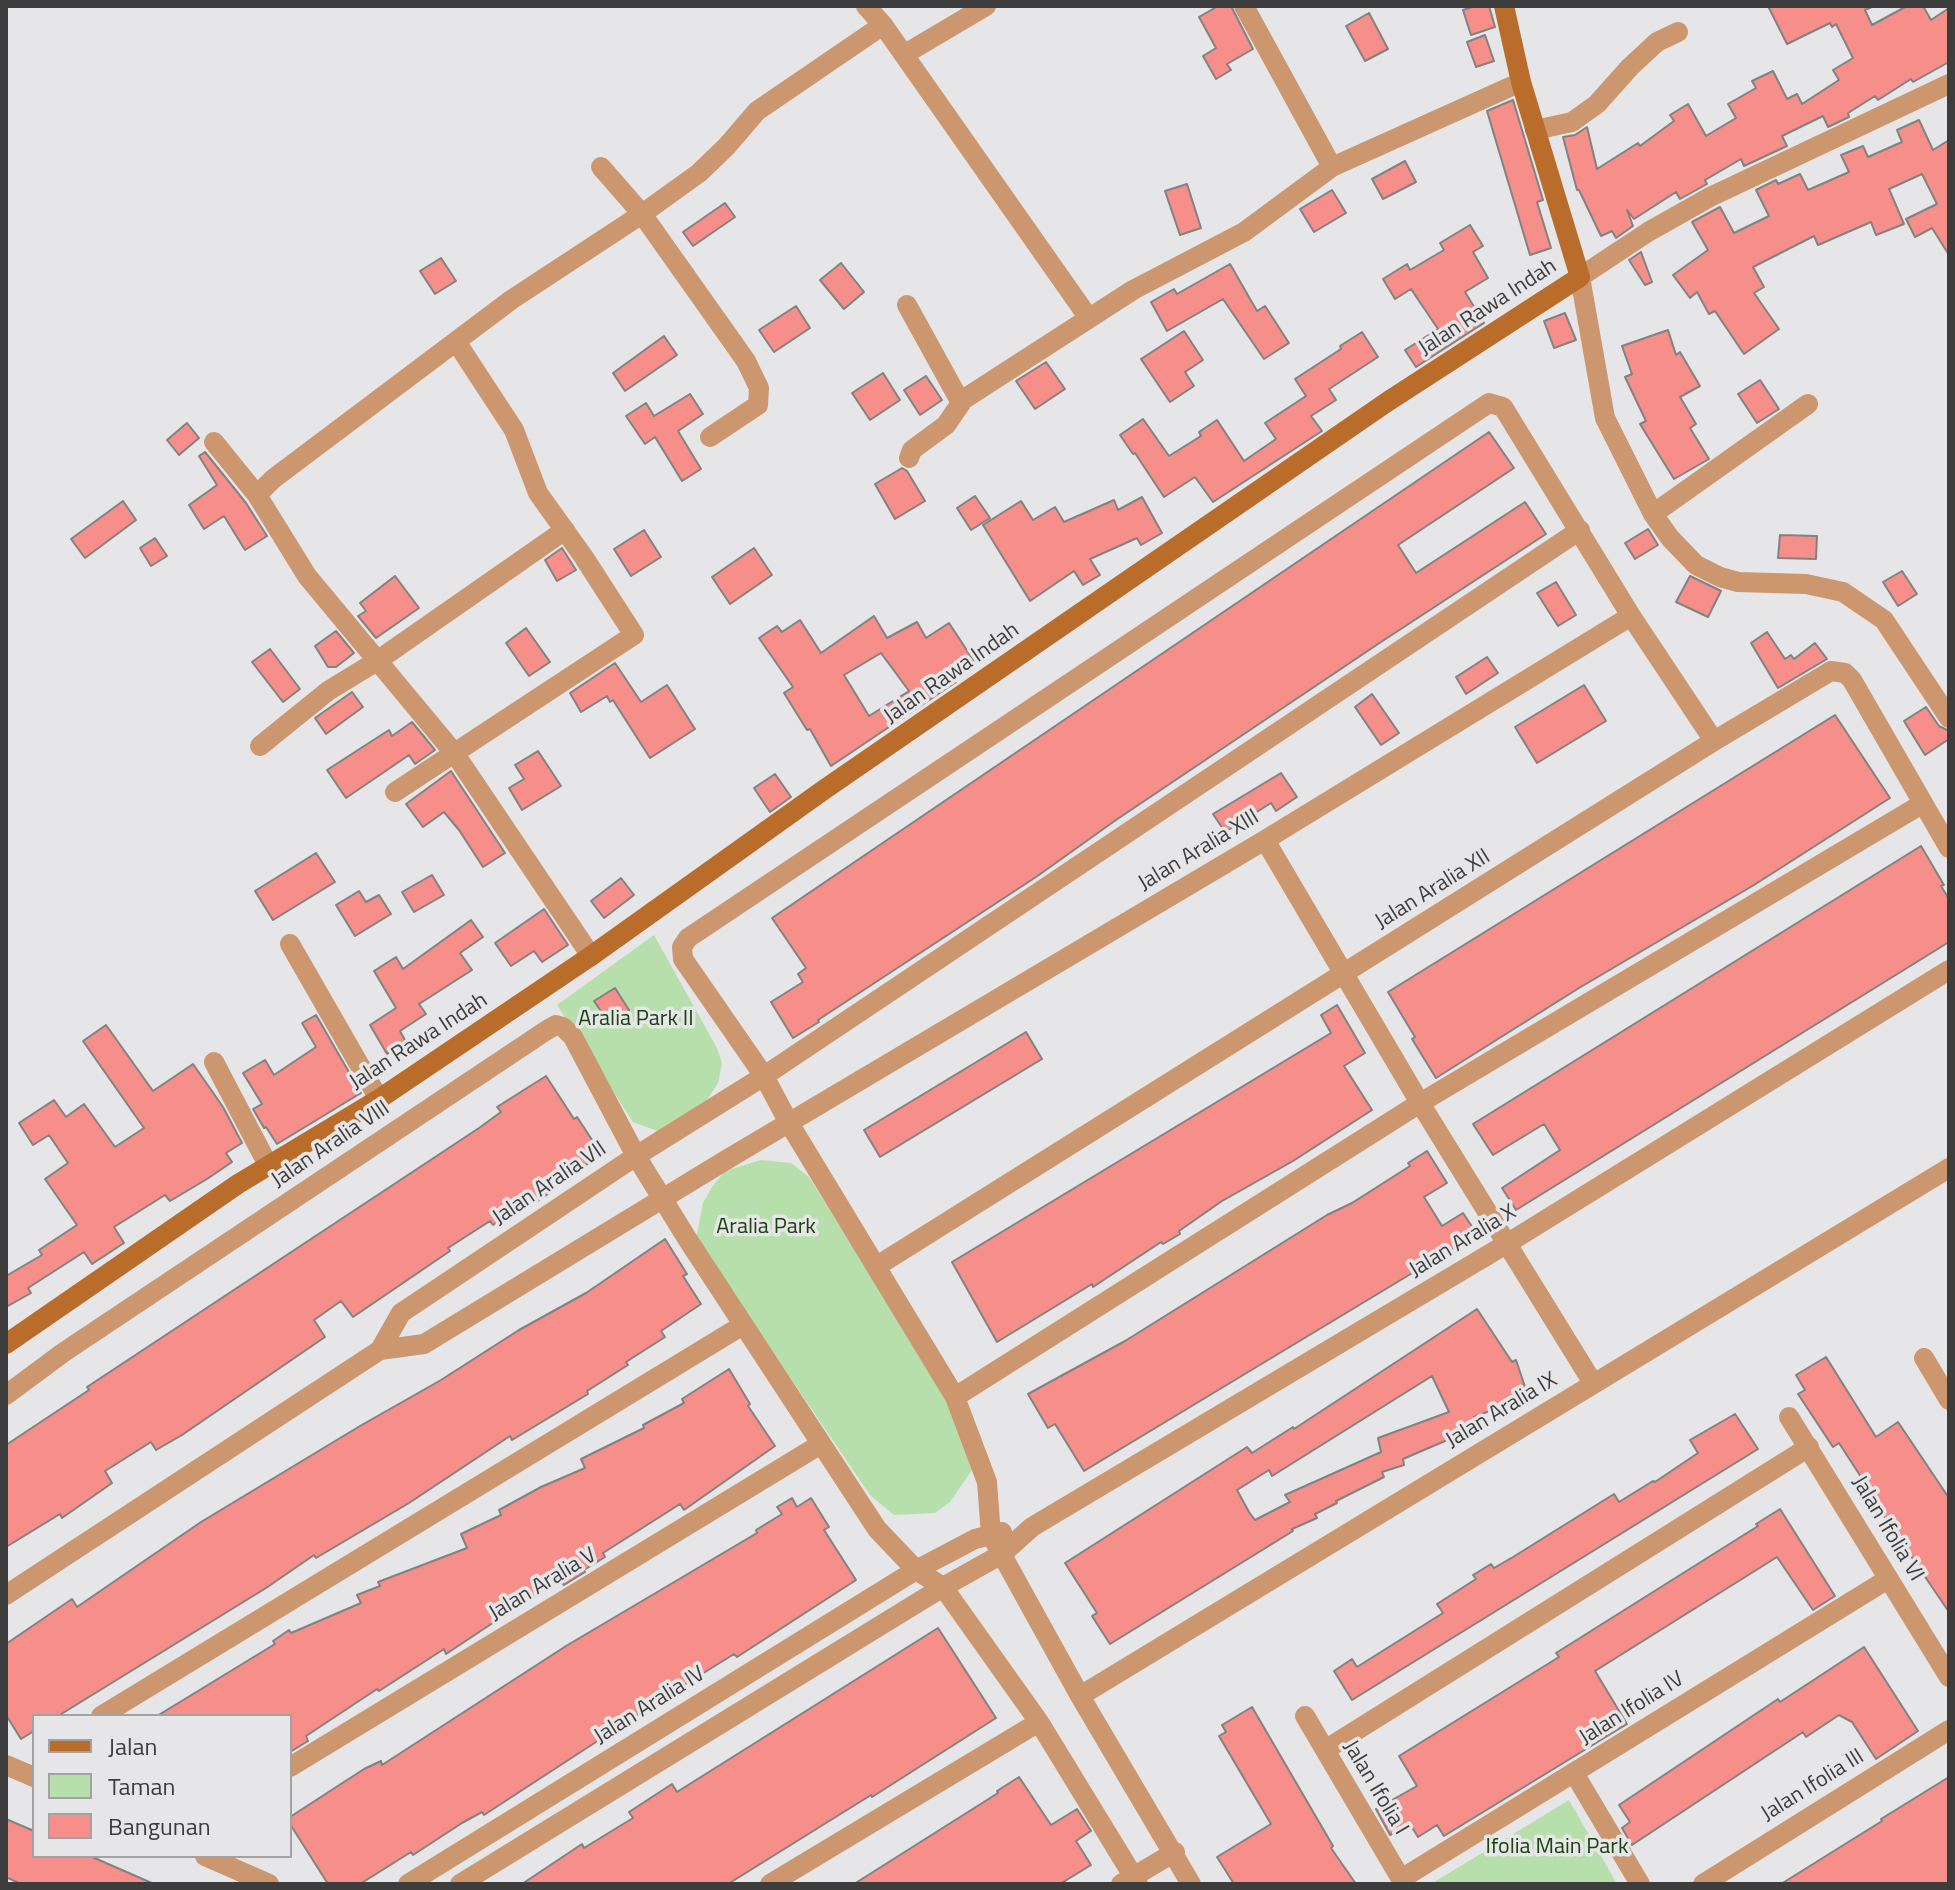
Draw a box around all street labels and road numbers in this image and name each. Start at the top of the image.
street label: Jalan Rawa Indah [1414,254,1562,362]
street label: Jalan Rawa Indah [879,618,1025,730]
street label: Jalan Aralia XIII [1134,805,1264,897]
street label: Jalan Aralia XII [1371,844,1495,936]
street label: Jalan Rawa Indah [345,988,493,1096]
street label: Jalan Aralia VIII [267,1096,395,1194]
street label: Jalan Aralia VII [488,1136,612,1232]
street label: Jalan Aralia X [1405,1200,1521,1284]
street label: Jalan Aralia IX [1441,1367,1563,1455]
street label: Jalan Ifolia VI [1845,1472,1929,1586]
street label: Jalan Aralia V [485,1543,601,1627]
street label: Jalan Aralia IV [590,1661,710,1751]
street label: Jalan Ifolia IV [1575,1666,1689,1752]
street label: Jalan Ifolia I [1337,1736,1413,1840]
street label: Jalan Ifolia III [1757,1744,1869,1828]

